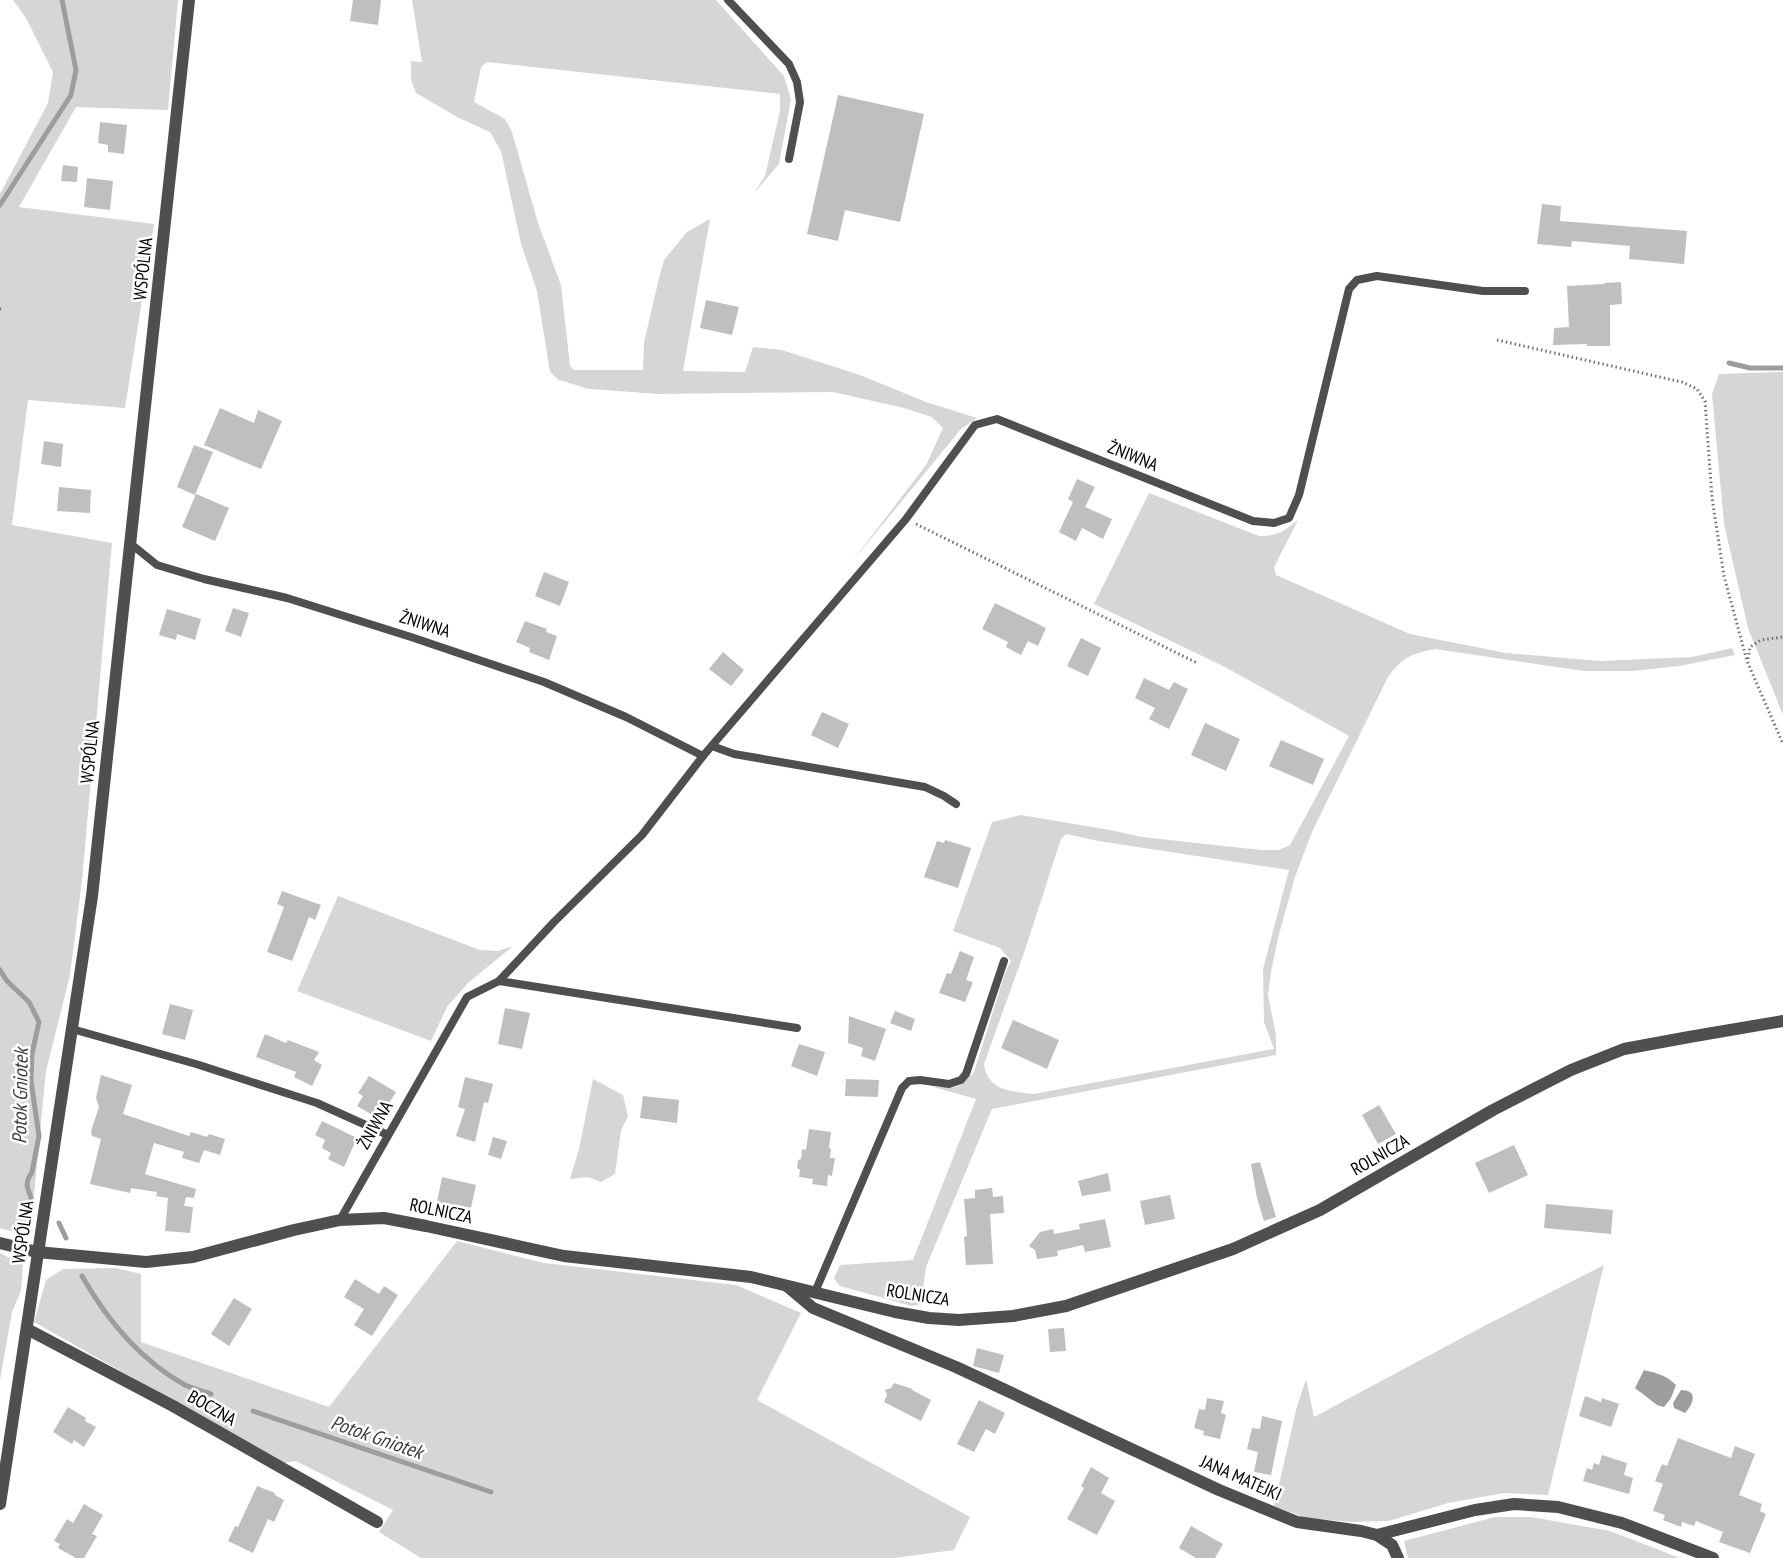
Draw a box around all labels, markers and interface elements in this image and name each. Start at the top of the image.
street label: WSPÓLNA [128,236,157,302]
street label: ŻNIWNA [1105,435,1162,476]
street label: ŻNIWNA [397,605,454,643]
street label: WSPÓLNA [75,719,104,785]
water label: Potok Gniotek [6,1046,34,1144]
street label: ŻNIWNA [352,1096,398,1153]
street label: ROLNICZA [1347,1129,1413,1180]
street label: ROLNICZA [408,1193,475,1228]
street label: WSPÓLNA [7,1199,38,1265]
street label: ROLNICZA [885,1278,952,1311]
street label: BOCZNA [184,1385,241,1431]
water label: Potok Gniotek [328,1409,429,1466]
street label: JANA MATEJKI [1196,1449,1285,1506]

